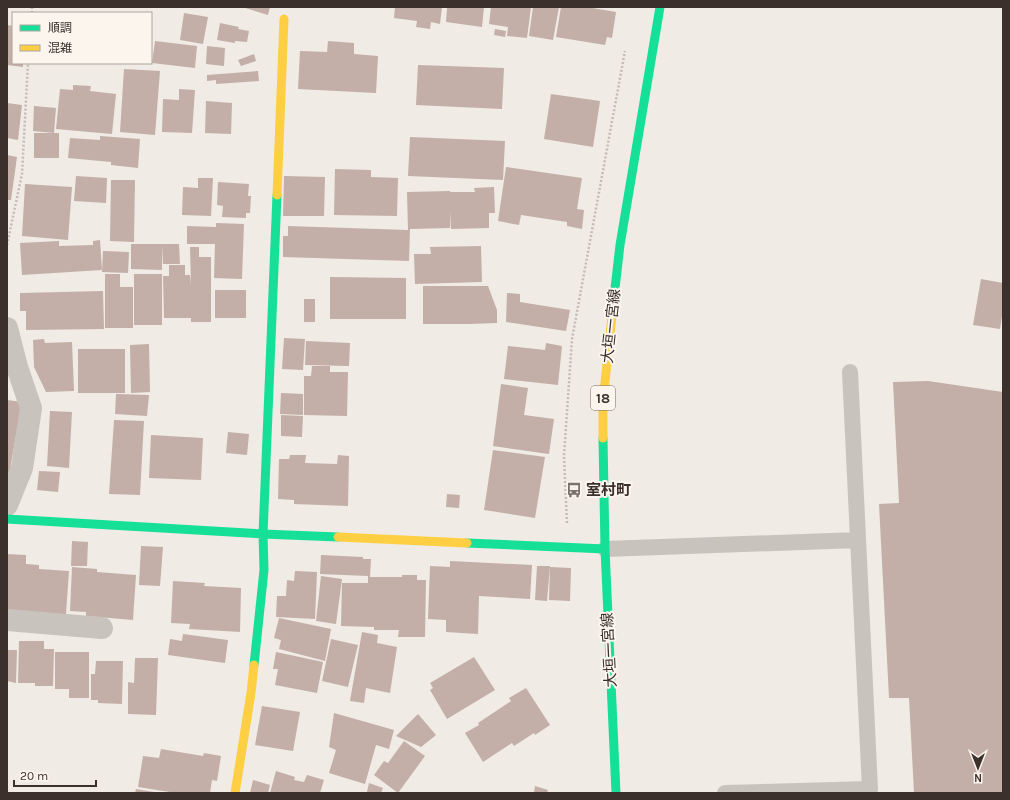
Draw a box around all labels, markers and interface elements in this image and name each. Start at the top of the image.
legend [12,12,152,64]
text: 順調 [48,21,72,35]
text: 混雑 [48,41,72,55]
street label: 大垣一宮線 [598,288,624,364]
road number: 18 [591,386,615,410]
bus stop icon: 室村町 [565,481,583,499]
place label: 室村町 [586,481,631,499]
street label: 大垣一宮線 [598,612,620,688]
north arrow [958,748,998,788]
scale bar [14,762,96,788]
text: 20 m [20,769,48,783]
text: N [974,771,982,784]

